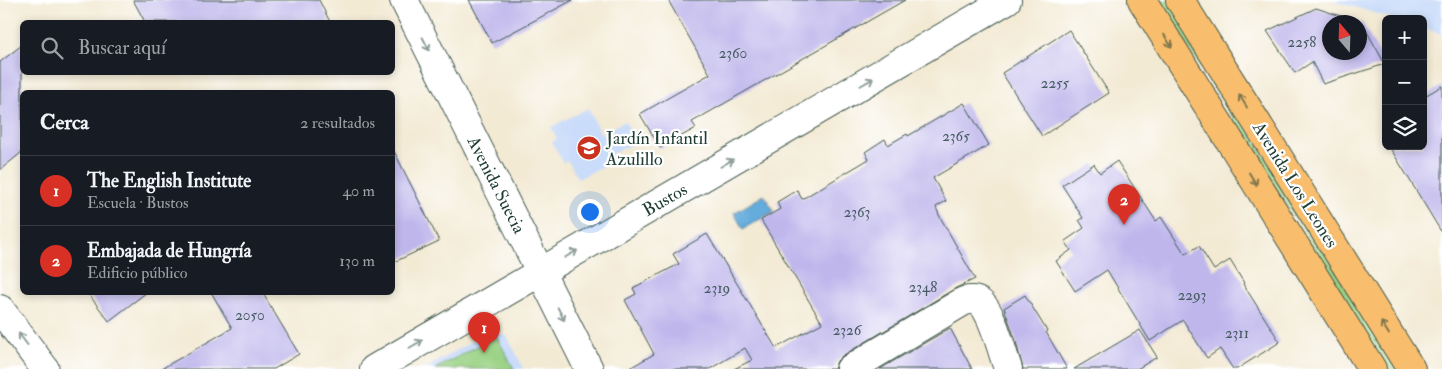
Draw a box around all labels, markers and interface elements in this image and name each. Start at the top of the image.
north arrow [1322,15,1367,60]
map controls [1382,15,1427,150]
button: + [1382,15,1427,60]
search box [20,20,395,75]
house number: 2258 [1288,33,1316,52]
icon: search [38,34,66,62]
one-way arrow [1163,34,1173,48]
text: Buscar aquí [78,36,166,60]
one-way arrow [421,36,431,51]
house number: 2360 [719,44,747,63]
button: − [1382,60,1427,105]
house number: 2255 [1041,74,1070,93]
one-way arrow [860,76,874,86]
one-way arrow [1238,95,1248,109]
button: layers [1382,105,1427,150]
text: Cerca [40,109,89,136]
text: 2 resultados [300,113,375,133]
street label: Avenida Los Leones [1247,117,1343,252]
place label: Jardín Infantil Azulillo [605,127,708,171]
house number: 2365 [942,127,970,146]
street label: Avenida Suecia [461,131,531,238]
school or university icon: Jardín Infantil Azulillo [576,135,602,161]
one-way arrow [719,158,733,168]
text: The English Institute [87,169,251,193]
one-way arrow [1249,172,1259,186]
street label: Bustos [639,178,691,222]
text: 1 [53,181,59,201]
text: 40 m [342,181,375,201]
pin: 2 [1108,184,1140,225]
text: Escuela · Bustos [87,193,189,213]
your location [577,199,603,225]
house number: 2363 [844,203,870,222]
text: Embajada de Hungría [87,239,251,263]
one-way arrow [564,249,579,259]
text: 2 [52,251,60,271]
text: 130 m [339,251,375,271]
text: Edificio público [87,263,188,283]
house number: 2348 [909,278,937,297]
house number: 2319 [704,279,730,298]
house number: 2293 [1178,286,1206,305]
house number: 2050 [235,306,265,325]
one-way arrow [557,306,566,321]
pin: 1 [468,312,500,353]
house number: 2326 [833,321,863,340]
one-way arrow [1380,321,1390,335]
house number: 2311 [1225,324,1249,343]
one-way arrow [17,333,28,346]
one-way arrow [408,339,422,349]

